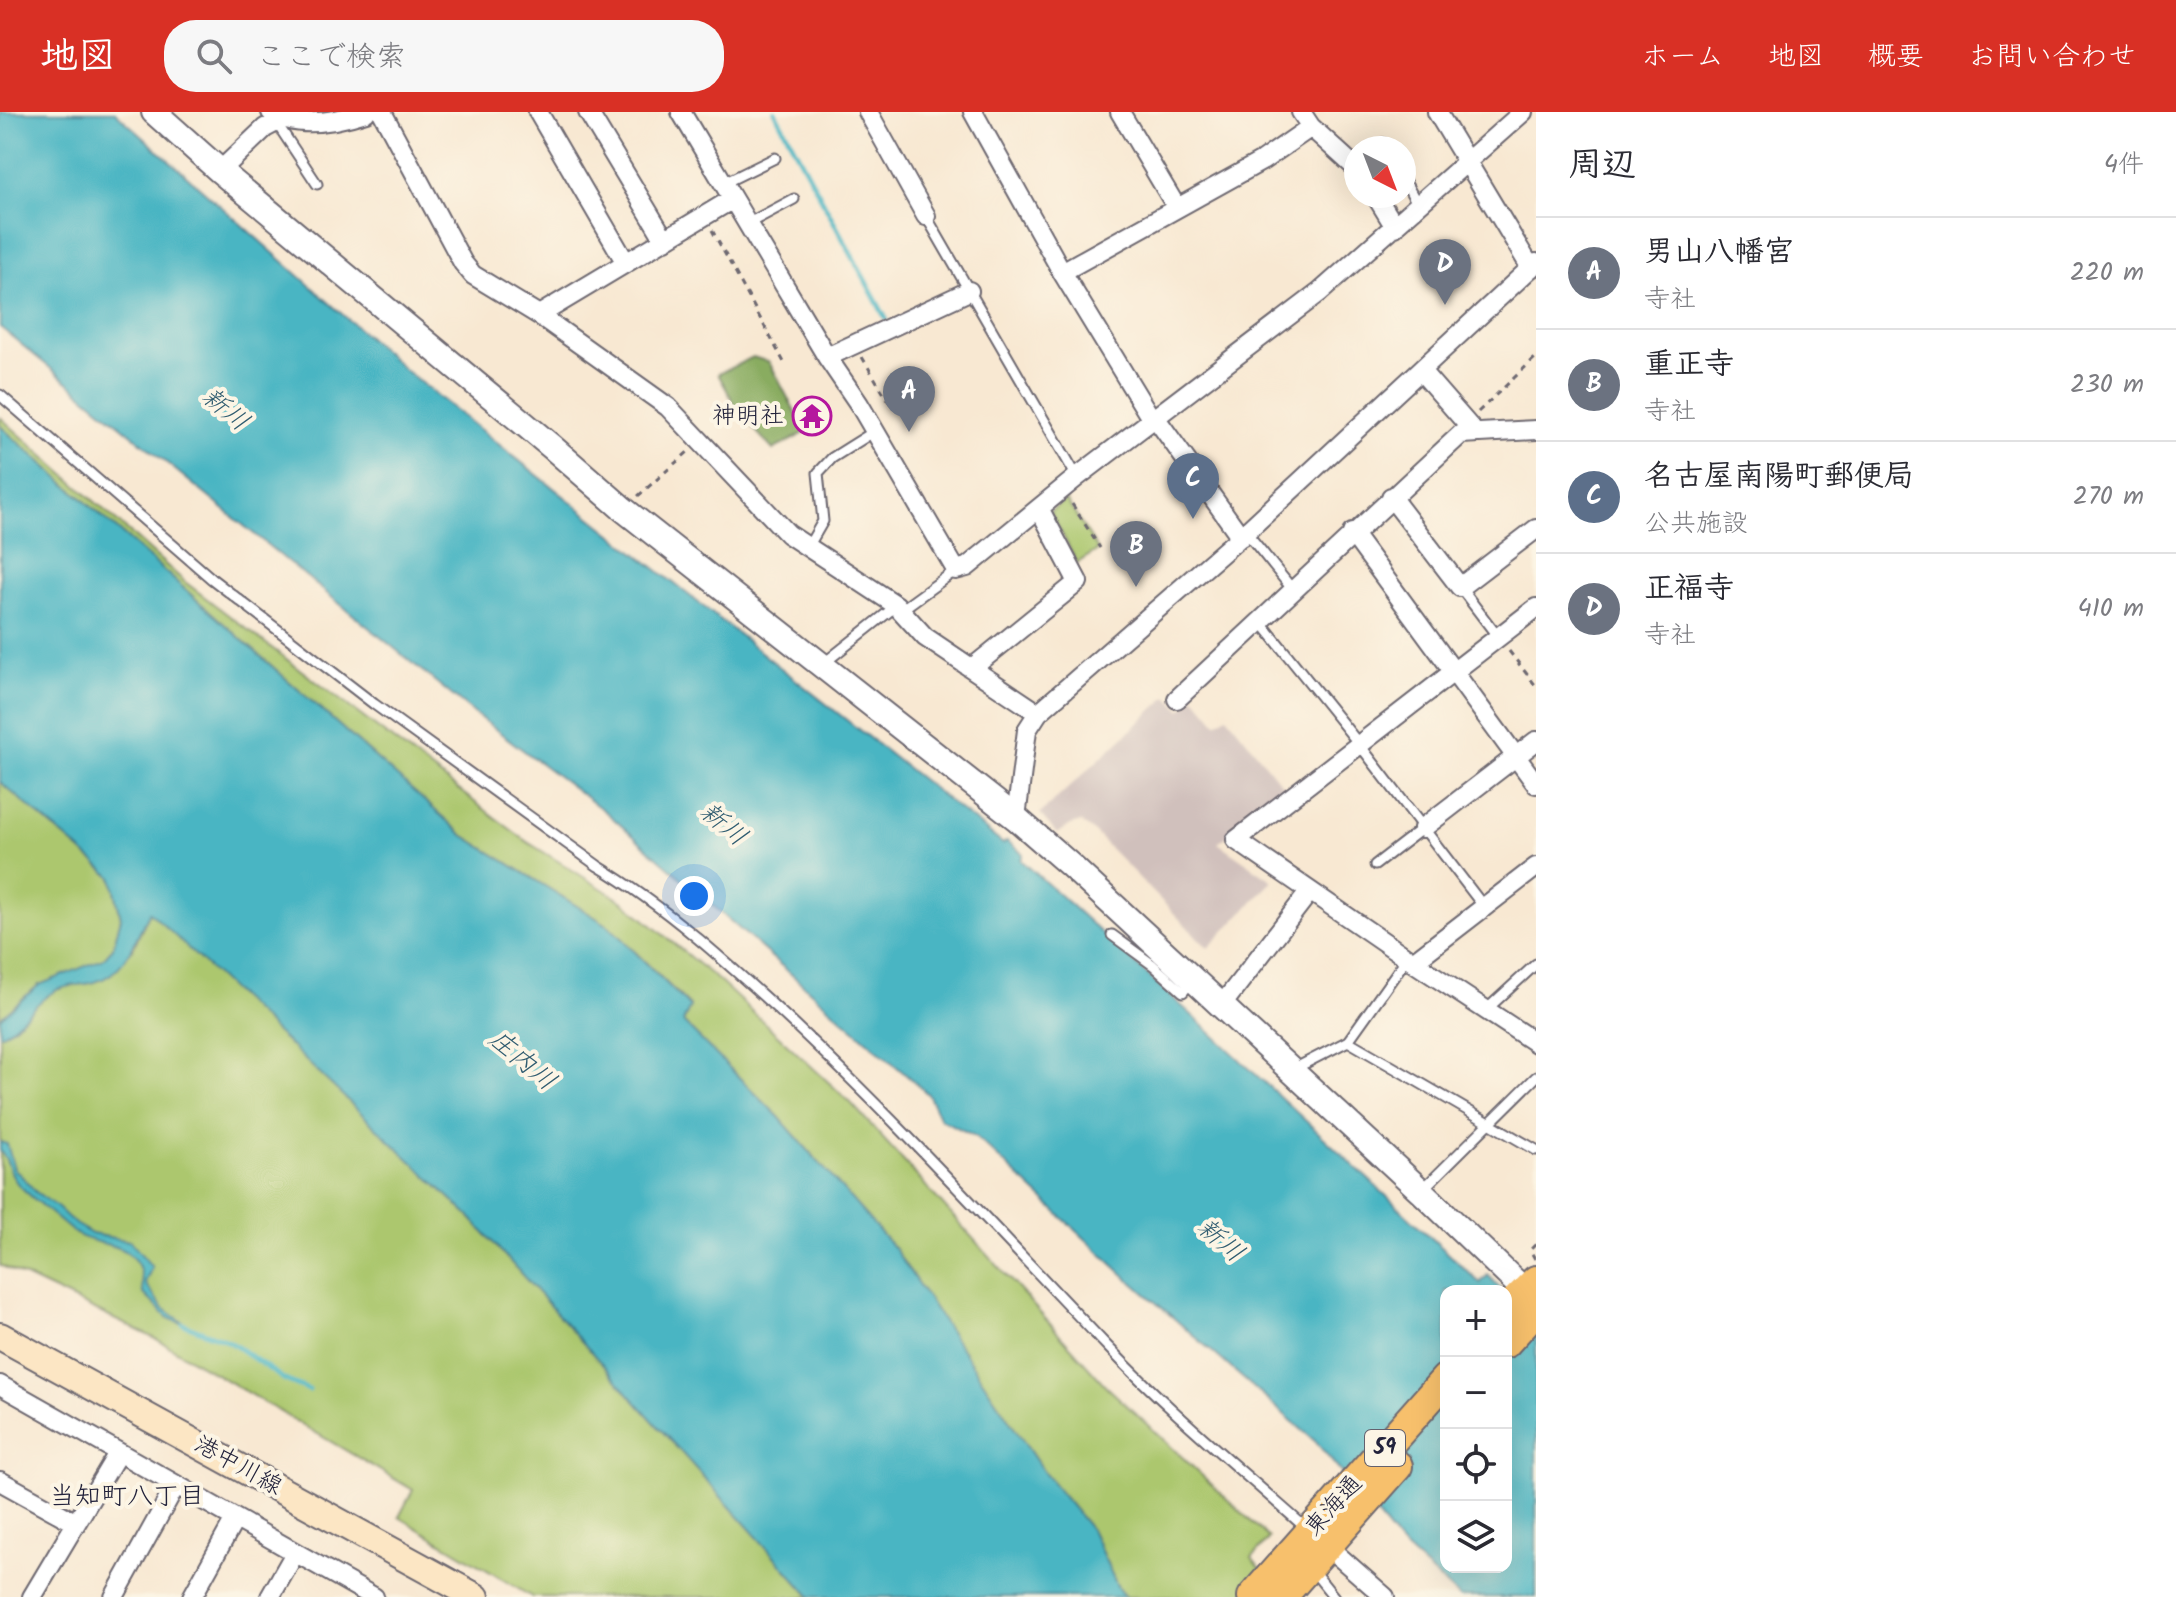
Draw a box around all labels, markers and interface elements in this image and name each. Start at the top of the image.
search box [164,20,724,92]
text: 地図 [40,28,116,88]
icon: search [192,34,236,78]
text: ここで検索 [256,34,406,82]
text: ホーム [1641,35,1724,80]
text: 地図 [1768,35,1824,80]
text: 概要 [1868,35,1924,80]
text: お問い合わせ [1968,35,2136,80]
north arrow [1344,136,1416,208]
text: 周辺 [1568,139,1636,193]
text: 4件 [2104,144,2144,186]
text: 男山八幡宮 [1644,229,1794,277]
pin: D [1419,239,1471,305]
text: A [1586,252,1602,294]
text: 220 m [2070,252,2144,294]
text: 寺社 [1644,279,1696,321]
text: 重正寺 [1644,341,1734,389]
text: B [1586,364,1602,406]
text: 230 m [2070,364,2144,406]
pin: A [883,366,935,432]
water label: 新川 [192,377,258,443]
text: 寺社 [1644,391,1696,433]
temple icon: 神明社 [791,395,833,437]
place label: 神明社 [712,397,784,436]
pin: C [1167,453,1219,519]
text: 名古屋南陽町郵便局 [1644,453,1914,501]
text: C [1586,476,1602,518]
text: 270 m [2073,476,2144,518]
text: 公共施設 [1644,503,1748,545]
pin: B [1110,521,1162,587]
text: 正福寺 [1644,565,1734,613]
text: D [1585,588,1603,630]
text: 410 m [2077,588,2144,630]
text: 寺社 [1644,615,1696,657]
water label: 新川 [690,792,756,858]
your location [674,876,714,916]
water label: 庄内川 [479,1020,565,1102]
water label: 新川 [1187,1208,1253,1274]
map controls [1440,1285,1512,1573]
button: + [1440,1285,1512,1357]
button: − [1440,1357,1512,1429]
street label: 港中川線 [187,1426,289,1506]
button: locate [1440,1429,1512,1501]
road number: 59 [1365,1430,1405,1466]
street label: 東海通 [1295,1466,1373,1546]
district label: 当知町八丁目 [49,1476,205,1518]
button: layers [1440,1501,1512,1573]

